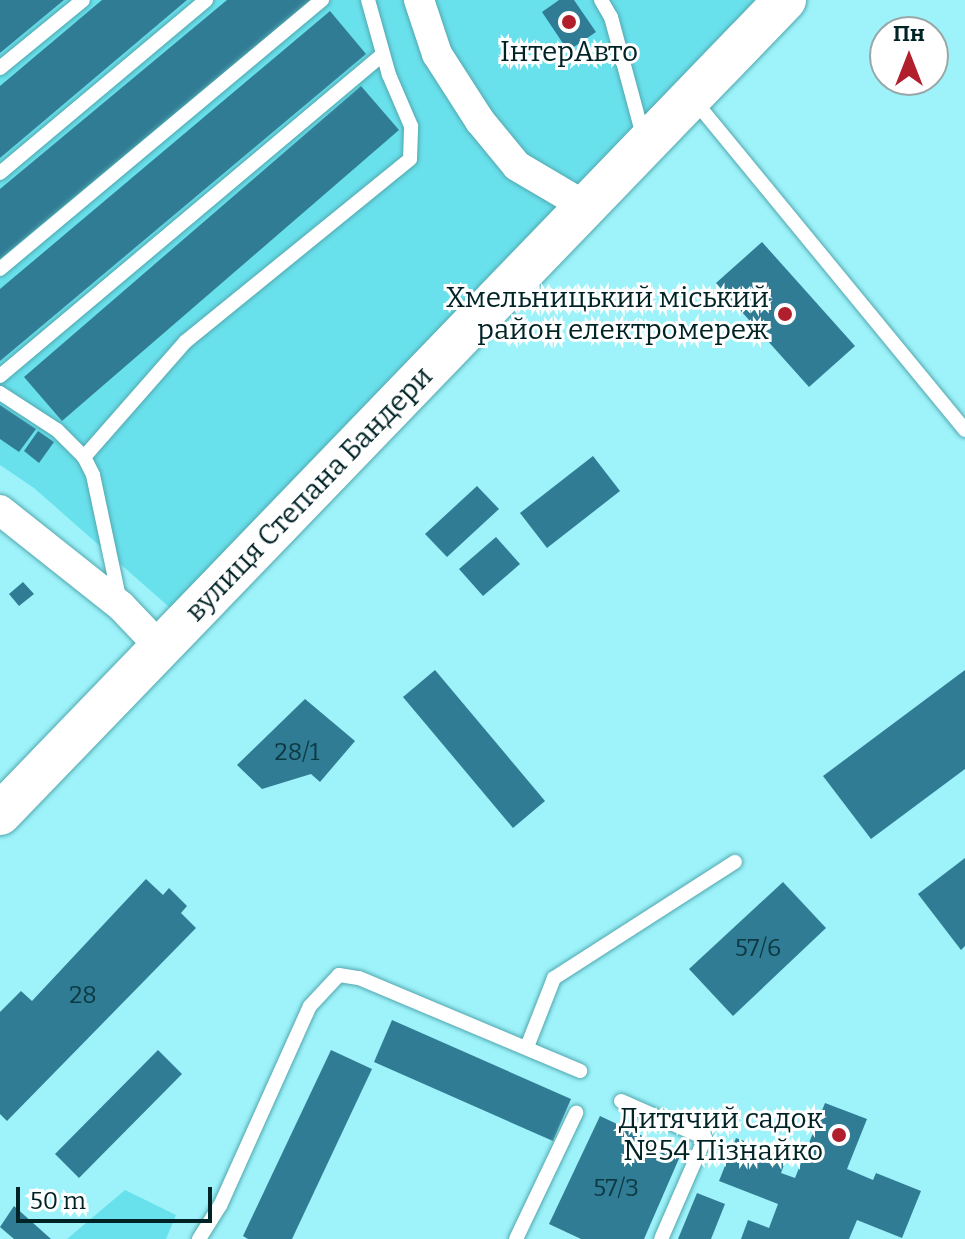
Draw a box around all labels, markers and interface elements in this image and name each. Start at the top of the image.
marker: ІнтерАвто [560,13,578,31]
north arrow [869,16,949,96]
text: Пн [893,20,925,47]
place label: ІнтерАвто [500,35,638,69]
place label: Хмельницький міський район електромереж [446,281,769,347]
marker: Хмельницький міський район електромереж [776,305,794,323]
street label: вулиця Степана Бандери [178,360,440,628]
house number: 28/1 [275,739,319,767]
house number: 57/6 [735,935,781,963]
house number: 28 [69,982,97,1010]
place label: Дитячий садок №54 Пізнайко [619,1102,823,1168]
marker: Дитячий садок №54 Пізнайко [830,1126,848,1144]
scale bar [20,1171,216,1221]
house number: 57/3 [593,1175,639,1203]
text: 50 m [30,1187,86,1215]

